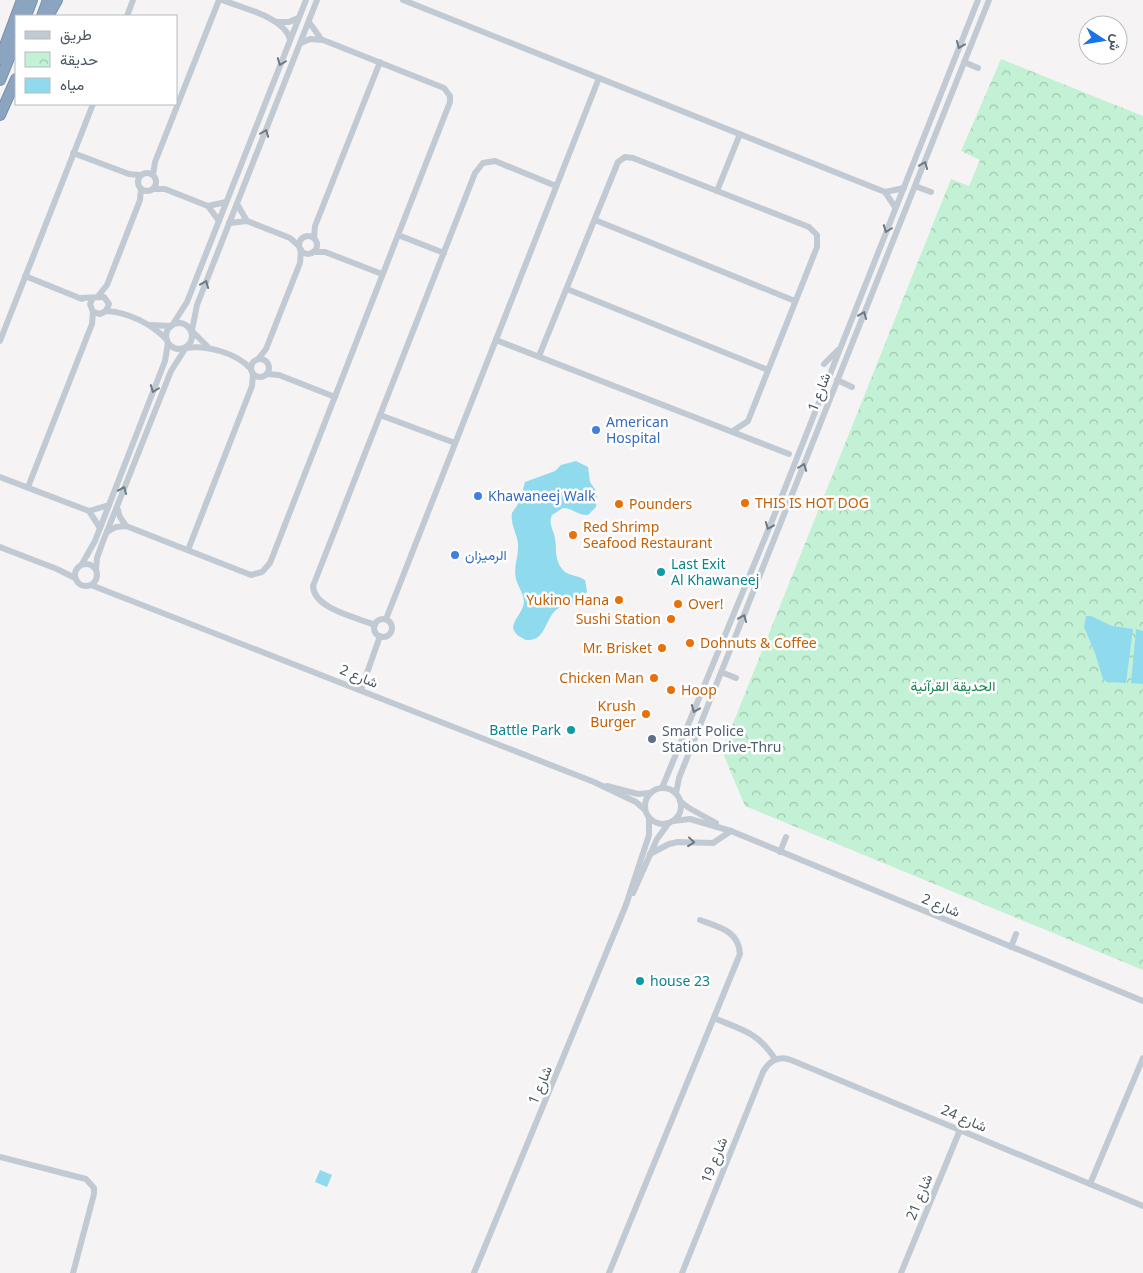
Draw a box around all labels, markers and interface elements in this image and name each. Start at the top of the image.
legend [15,15,178,105]
north arrow [1078,15,1128,65]
text: طريق [60,24,92,45]
text: ش [1105,33,1127,53]
one-way arrow [956,40,967,49]
text: حديقة [60,49,98,69]
one-way arrow [277,57,287,65]
text: مياه [60,74,84,94]
one-way arrow [259,129,269,138]
one-way arrow [917,161,928,170]
one-way arrow [883,224,893,233]
one-way arrow [199,280,209,289]
one-way arrow [857,312,867,320]
street label: شارع 1 [803,370,836,415]
one-way arrow [149,385,159,393]
place label: American Hospital [606,412,669,447]
marker: American Hospital [590,424,602,436]
one-way arrow [797,463,808,472]
place label: Khawaneej Walk [488,486,596,505]
one-way arrow [118,487,128,495]
marker: Khawaneej Walk [472,490,484,502]
place label: THIS IS HOT DOG [755,493,869,512]
place label: Pounders [629,494,693,513]
marker: THIS IS HOT DOG [739,497,751,509]
marker: Pounders [613,498,625,510]
place label: Red Shrimp Seafood Restaurant [583,517,712,552]
one-way arrow [765,521,776,530]
marker: Red Shrimp Seafood Restaurant [567,529,579,541]
place label: الرميزان [465,545,507,564]
marker: الرميزان [449,549,461,561]
place label: Last Exit Al Khawaneej [671,554,759,589]
marker: Last Exit Al Khawaneej [655,566,667,578]
place label: Yukino Hana [526,590,609,609]
marker: Yukino Hana [613,594,625,606]
place label: Over! [688,594,724,613]
marker: Over! [672,598,684,610]
place label: Sushi Station [576,609,661,628]
marker: Sushi Station [665,613,677,625]
one-way arrow [737,614,747,622]
place label: Dohnuts & Coffee [700,633,817,652]
marker: Dohnuts & Coffee [684,637,696,649]
place label: Mr. Brisket [583,638,652,657]
marker: Mr. Brisket [656,642,668,654]
street label: شارع 2 [336,659,381,694]
place label: Chicken Man [559,668,644,687]
marker: Chicken Man [648,672,660,684]
park label: الحديقة القرآنية [911,676,995,695]
place label: Hoop [681,680,717,699]
marker: Hoop [665,684,677,696]
place label: Krush Burger [590,696,636,731]
one-way arrow [691,705,701,713]
marker: Krush Burger [640,708,652,720]
place label: Battle Park [489,720,562,739]
place label: Smart Police Station Drive-Thru [662,721,781,756]
marker: Battle Park [565,724,577,736]
marker: Smart Police Station Drive-Thru [646,733,658,745]
one-way arrow [688,836,696,847]
street label: شارع 2 [918,888,963,923]
place label: house 23 [650,971,710,990]
marker: house 23 [634,975,646,987]
street label: شارع 1 [523,1063,558,1108]
street label: شارع 24 [938,1099,990,1137]
street label: شارع 19 [696,1134,733,1186]
street label: شارع 21 [901,1171,938,1223]

